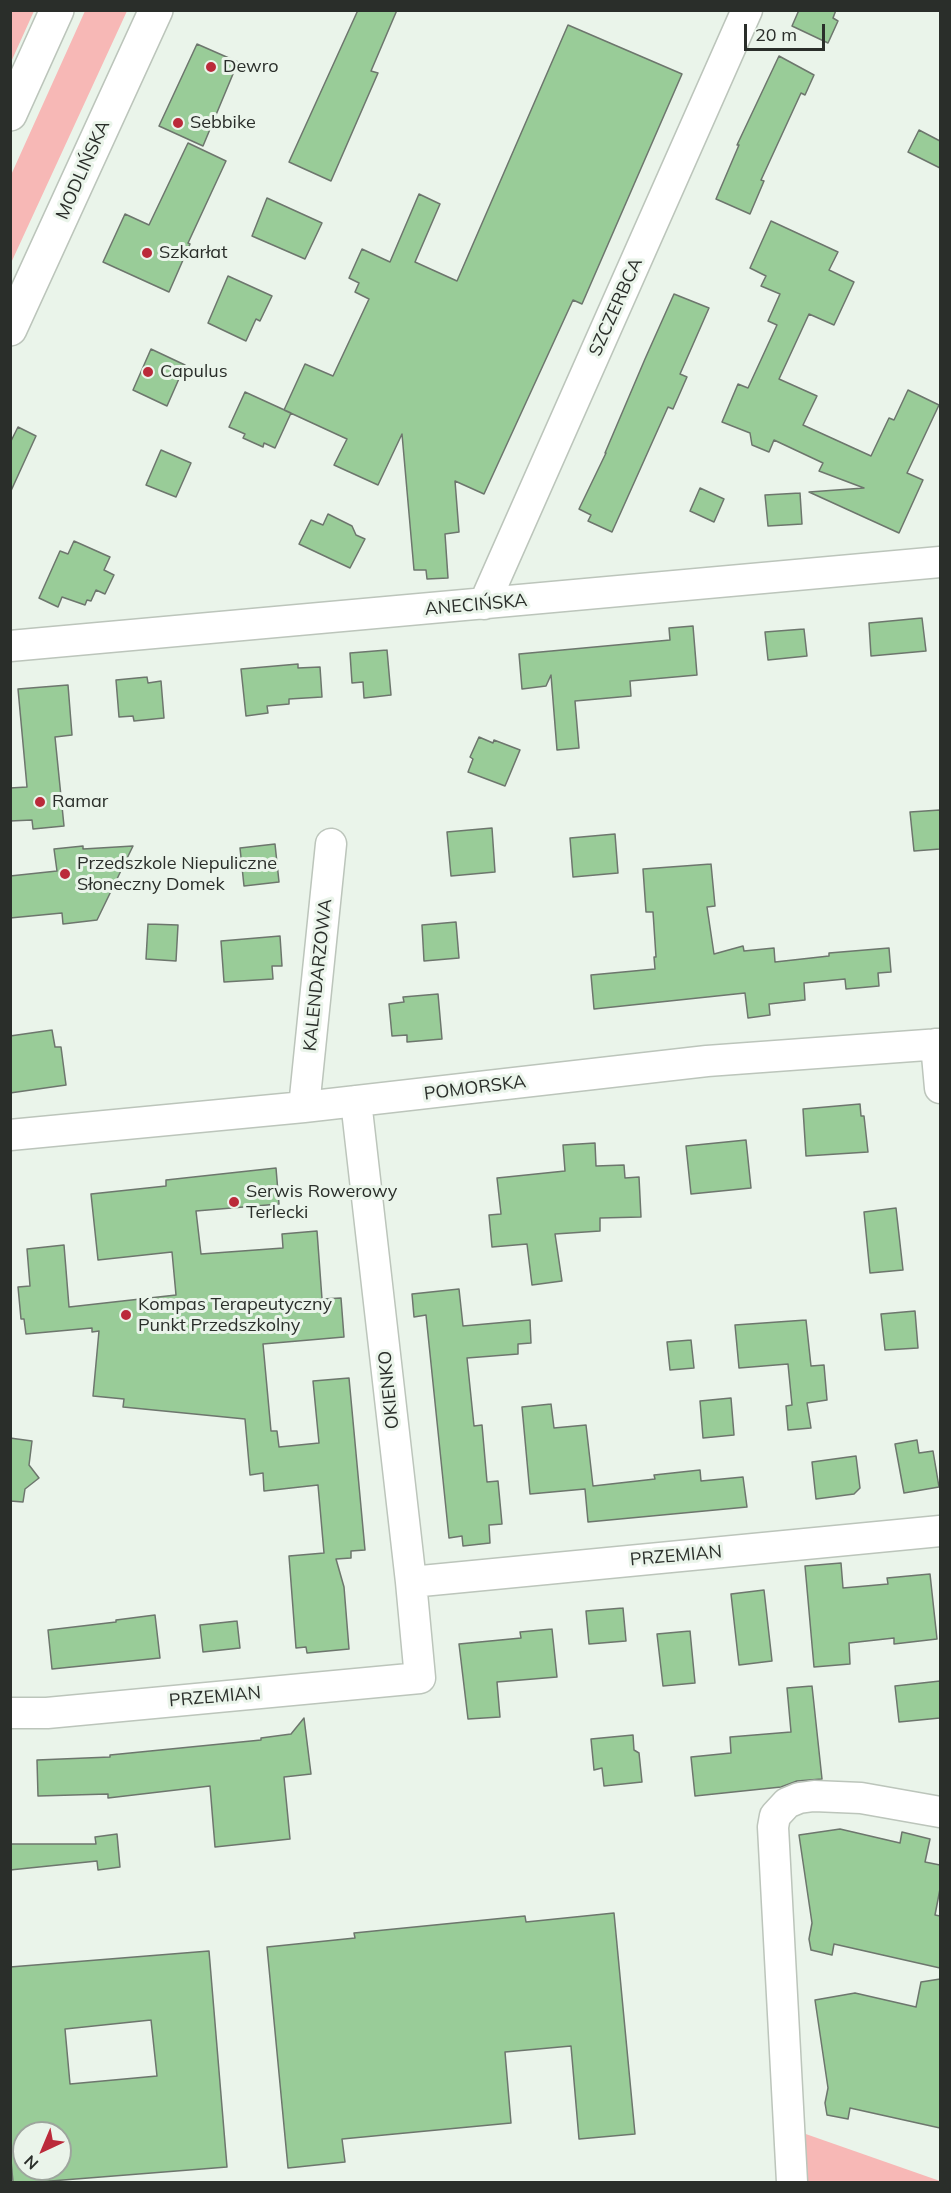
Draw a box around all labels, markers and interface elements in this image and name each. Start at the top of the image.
scale bar [747,12,828,50]
text: 20 m [755,23,797,46]
place label: Dewro [223,56,278,78]
marker: Dewro [204,60,218,74]
place label: Sebbike [190,112,256,134]
marker: Sebbike [171,116,185,130]
street label: MODLIŃSKA [52,117,114,223]
place label: Szkarłat [159,242,227,264]
marker: Szkarłat [140,246,154,260]
street label: SZCZERBCA [585,255,647,359]
place label: Capulus [160,361,228,383]
marker: Capulus [141,365,155,379]
street label: ANECIŃSKA [424,590,528,620]
place label: Ramar [52,791,108,813]
marker: Ramar [33,795,47,809]
place label: Przedszkole Niepuliczne Słoneczny Domek [77,853,277,896]
marker: Przedszkole Niepuliczne Słoneczny Domek [58,867,72,881]
street label: KALENDARZOWA [299,898,337,1052]
street label: POMORSKA [423,1071,527,1105]
place label: Serwis Rowerowy Terlecki [246,1181,397,1224]
marker: Serwis Rowerowy Terlecki [227,1195,241,1209]
place label: Kompas Terapeutyczny Punkt Przedszkolny [138,1294,332,1336]
marker: Kompas Terapeutyczny Punkt Przedszkolny [119,1308,133,1322]
street label: OKIENKO [374,1350,404,1430]
street label: PRZEMIAN [629,1541,723,1571]
street label: PRZEMIAN [168,1682,262,1712]
north arrow [12,2121,72,2181]
text: N [20,2151,42,2174]

